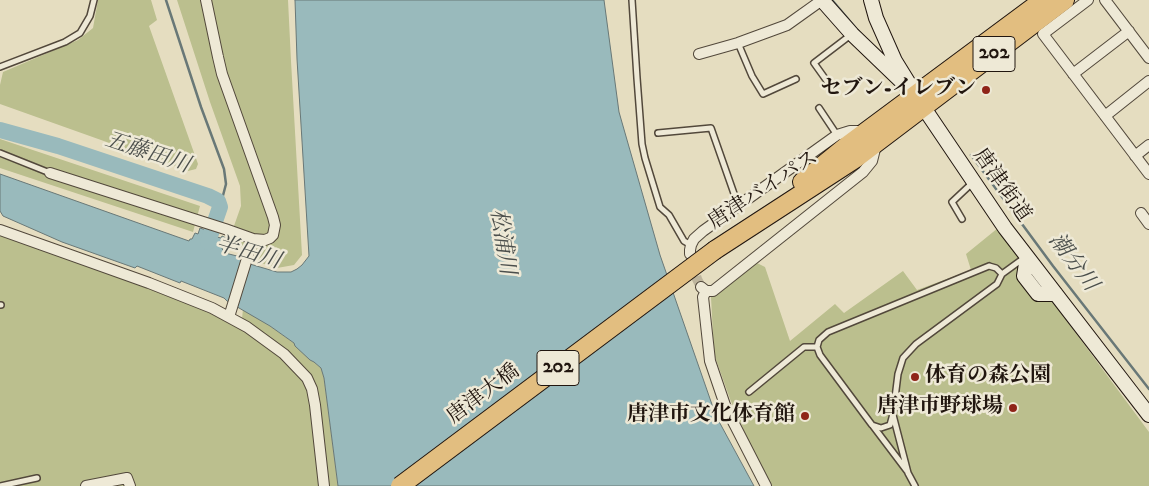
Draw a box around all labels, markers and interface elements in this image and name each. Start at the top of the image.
road number: 202 [973,36,1015,72]
place label: セブン-イレブン [820,77,976,103]
marker: セブン-イレブン [980,84,992,96]
water label: 五藤田川 [101,128,193,180]
street label: 唐津街道 [967,144,1035,228]
street label: 唐津バイパス [704,146,824,236]
water label: 松浦川 [483,207,519,277]
water label: 潮分川 [1042,229,1102,297]
water label: 半田川 [213,232,283,276]
road number: 202 [537,350,579,386]
street label: 唐津大橋 [443,360,525,430]
place label: 体育の森公園 [925,364,1051,390]
marker: 体育の森公園 [909,371,921,383]
place label: 唐津市野球場 [877,395,1003,421]
marker: 唐津市野球場 [1007,402,1019,414]
place label: 唐津市文化体育館 [627,403,795,429]
marker: 唐津市文化体育館 [799,410,811,422]

